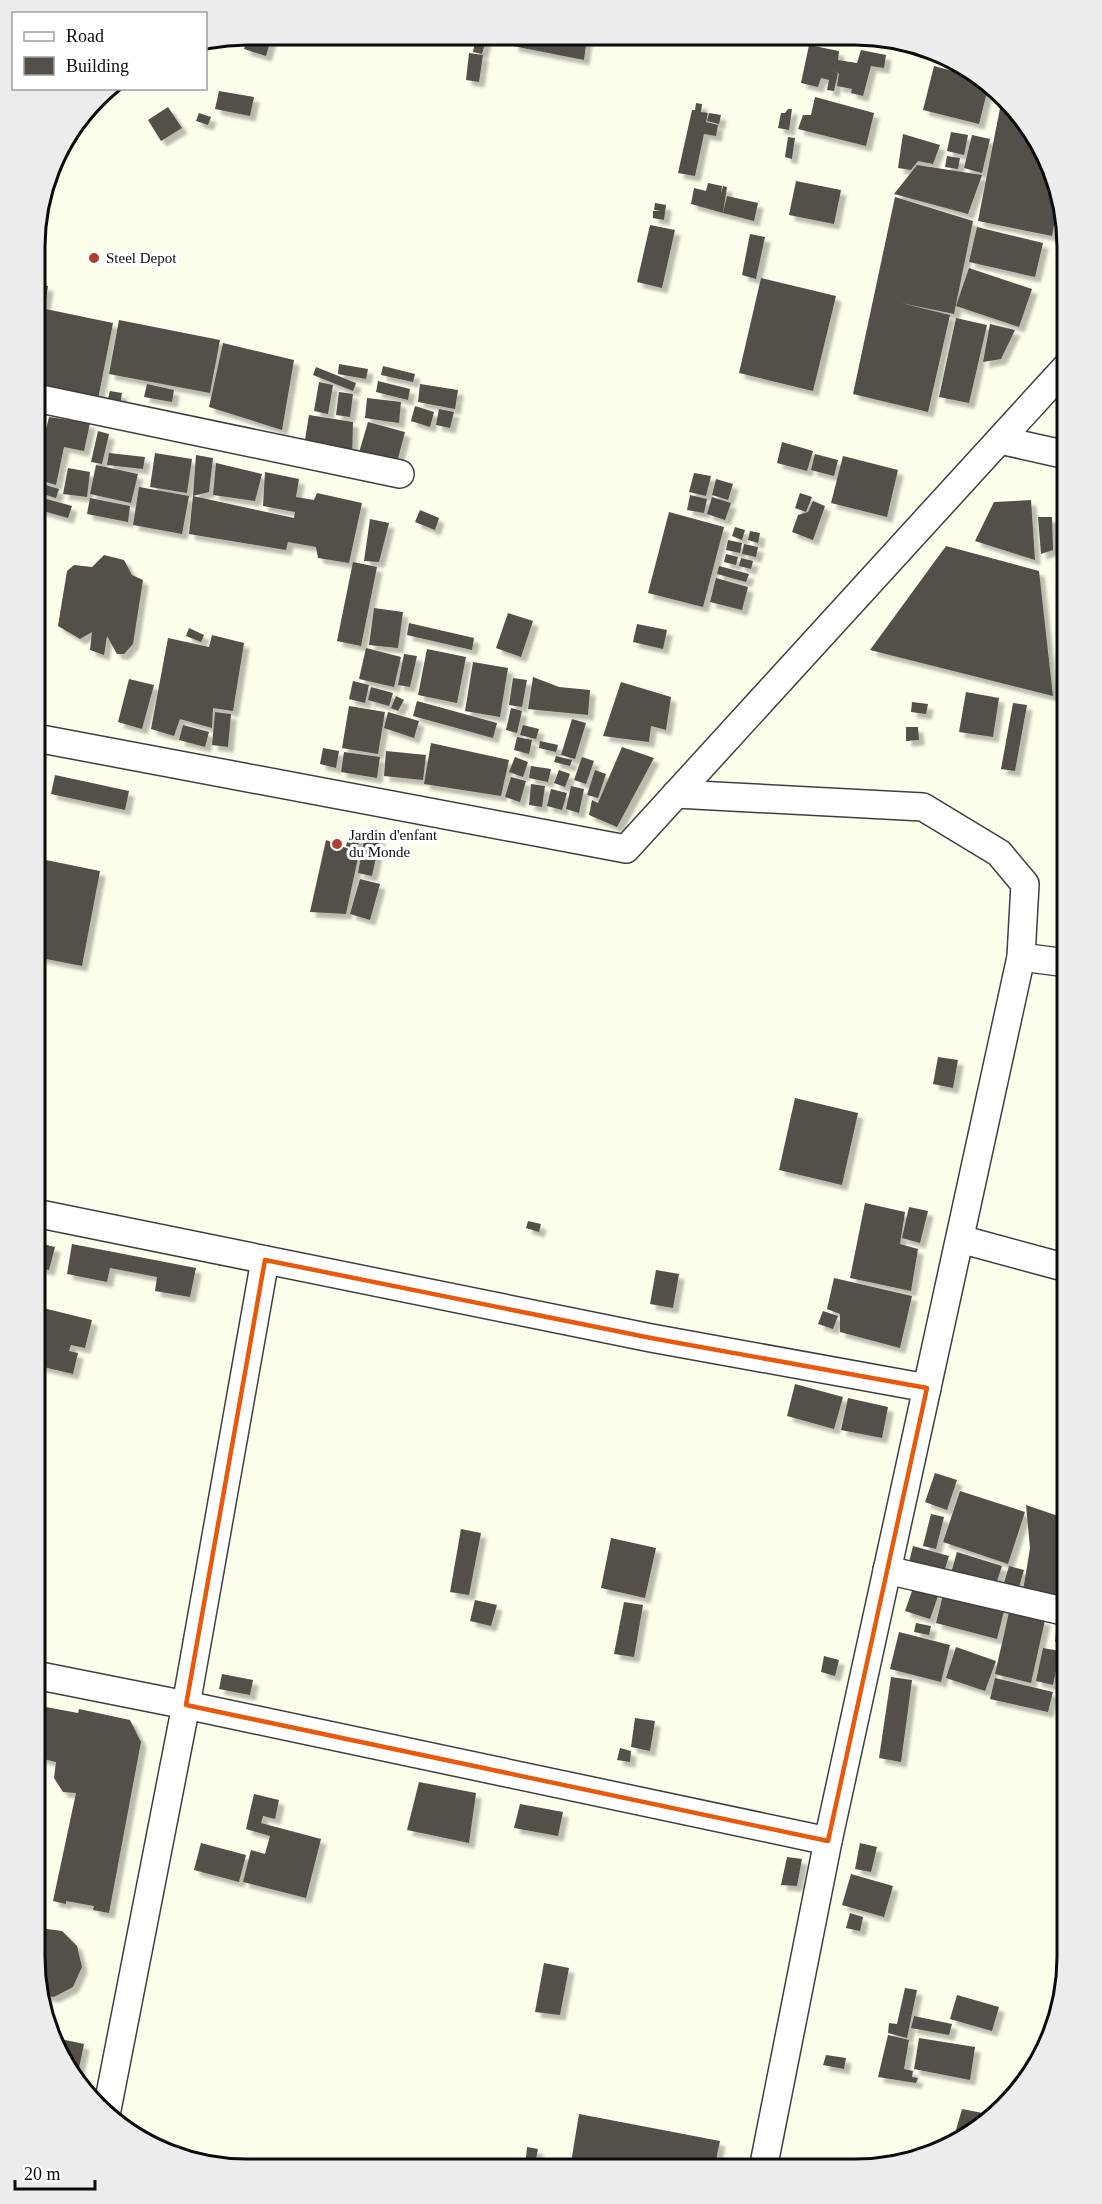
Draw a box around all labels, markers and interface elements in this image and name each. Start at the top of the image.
legend [12,12,207,90]
text: Road [66,26,104,46]
text: Building [66,56,129,76]
place label: Steel Depot [106,250,177,266]
marker: Steel Depot [87,251,101,265]
place label: Jardin d'enfant du Monde [349,827,438,860]
marker: Jardin d'enfant du Monde [330,837,344,851]
scale bar [15,2153,94,2191]
text: 20 m [24,2164,61,2184]

